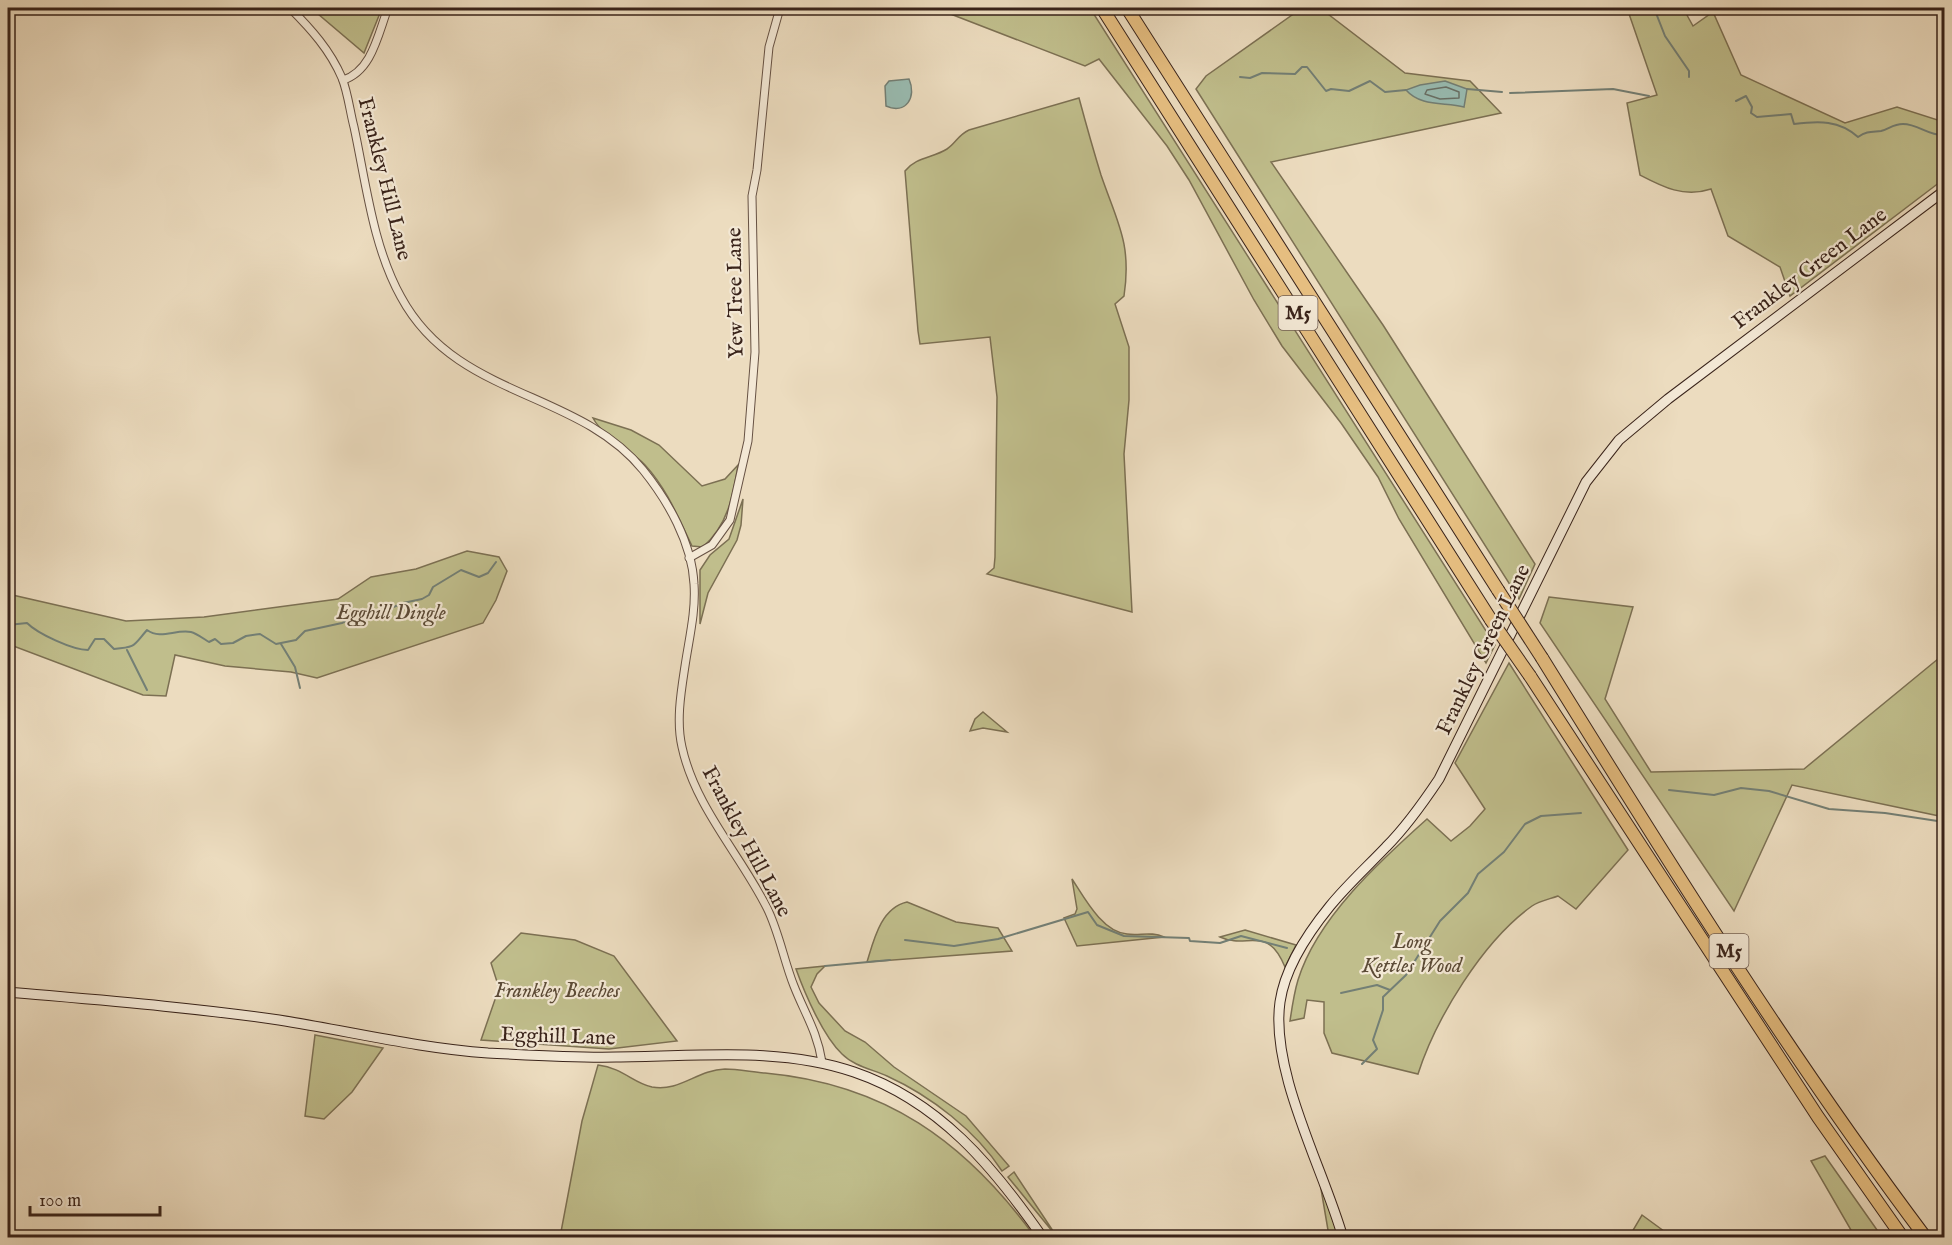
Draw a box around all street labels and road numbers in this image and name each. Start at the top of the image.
street label: Frankley Hill Lane [351,95,417,264]
street label: Frankley Green Lane [1727,202,1893,336]
street label: Yew Tree Lane [721,227,751,359]
road number: M5 [1278,296,1318,330]
street label: Frankley Green Lane [1431,560,1537,740]
street label: Frankley Hill Lane [695,762,797,922]
road number: M5 [1710,934,1748,968]
street label: Egghill Lane [500,1022,616,1053]

